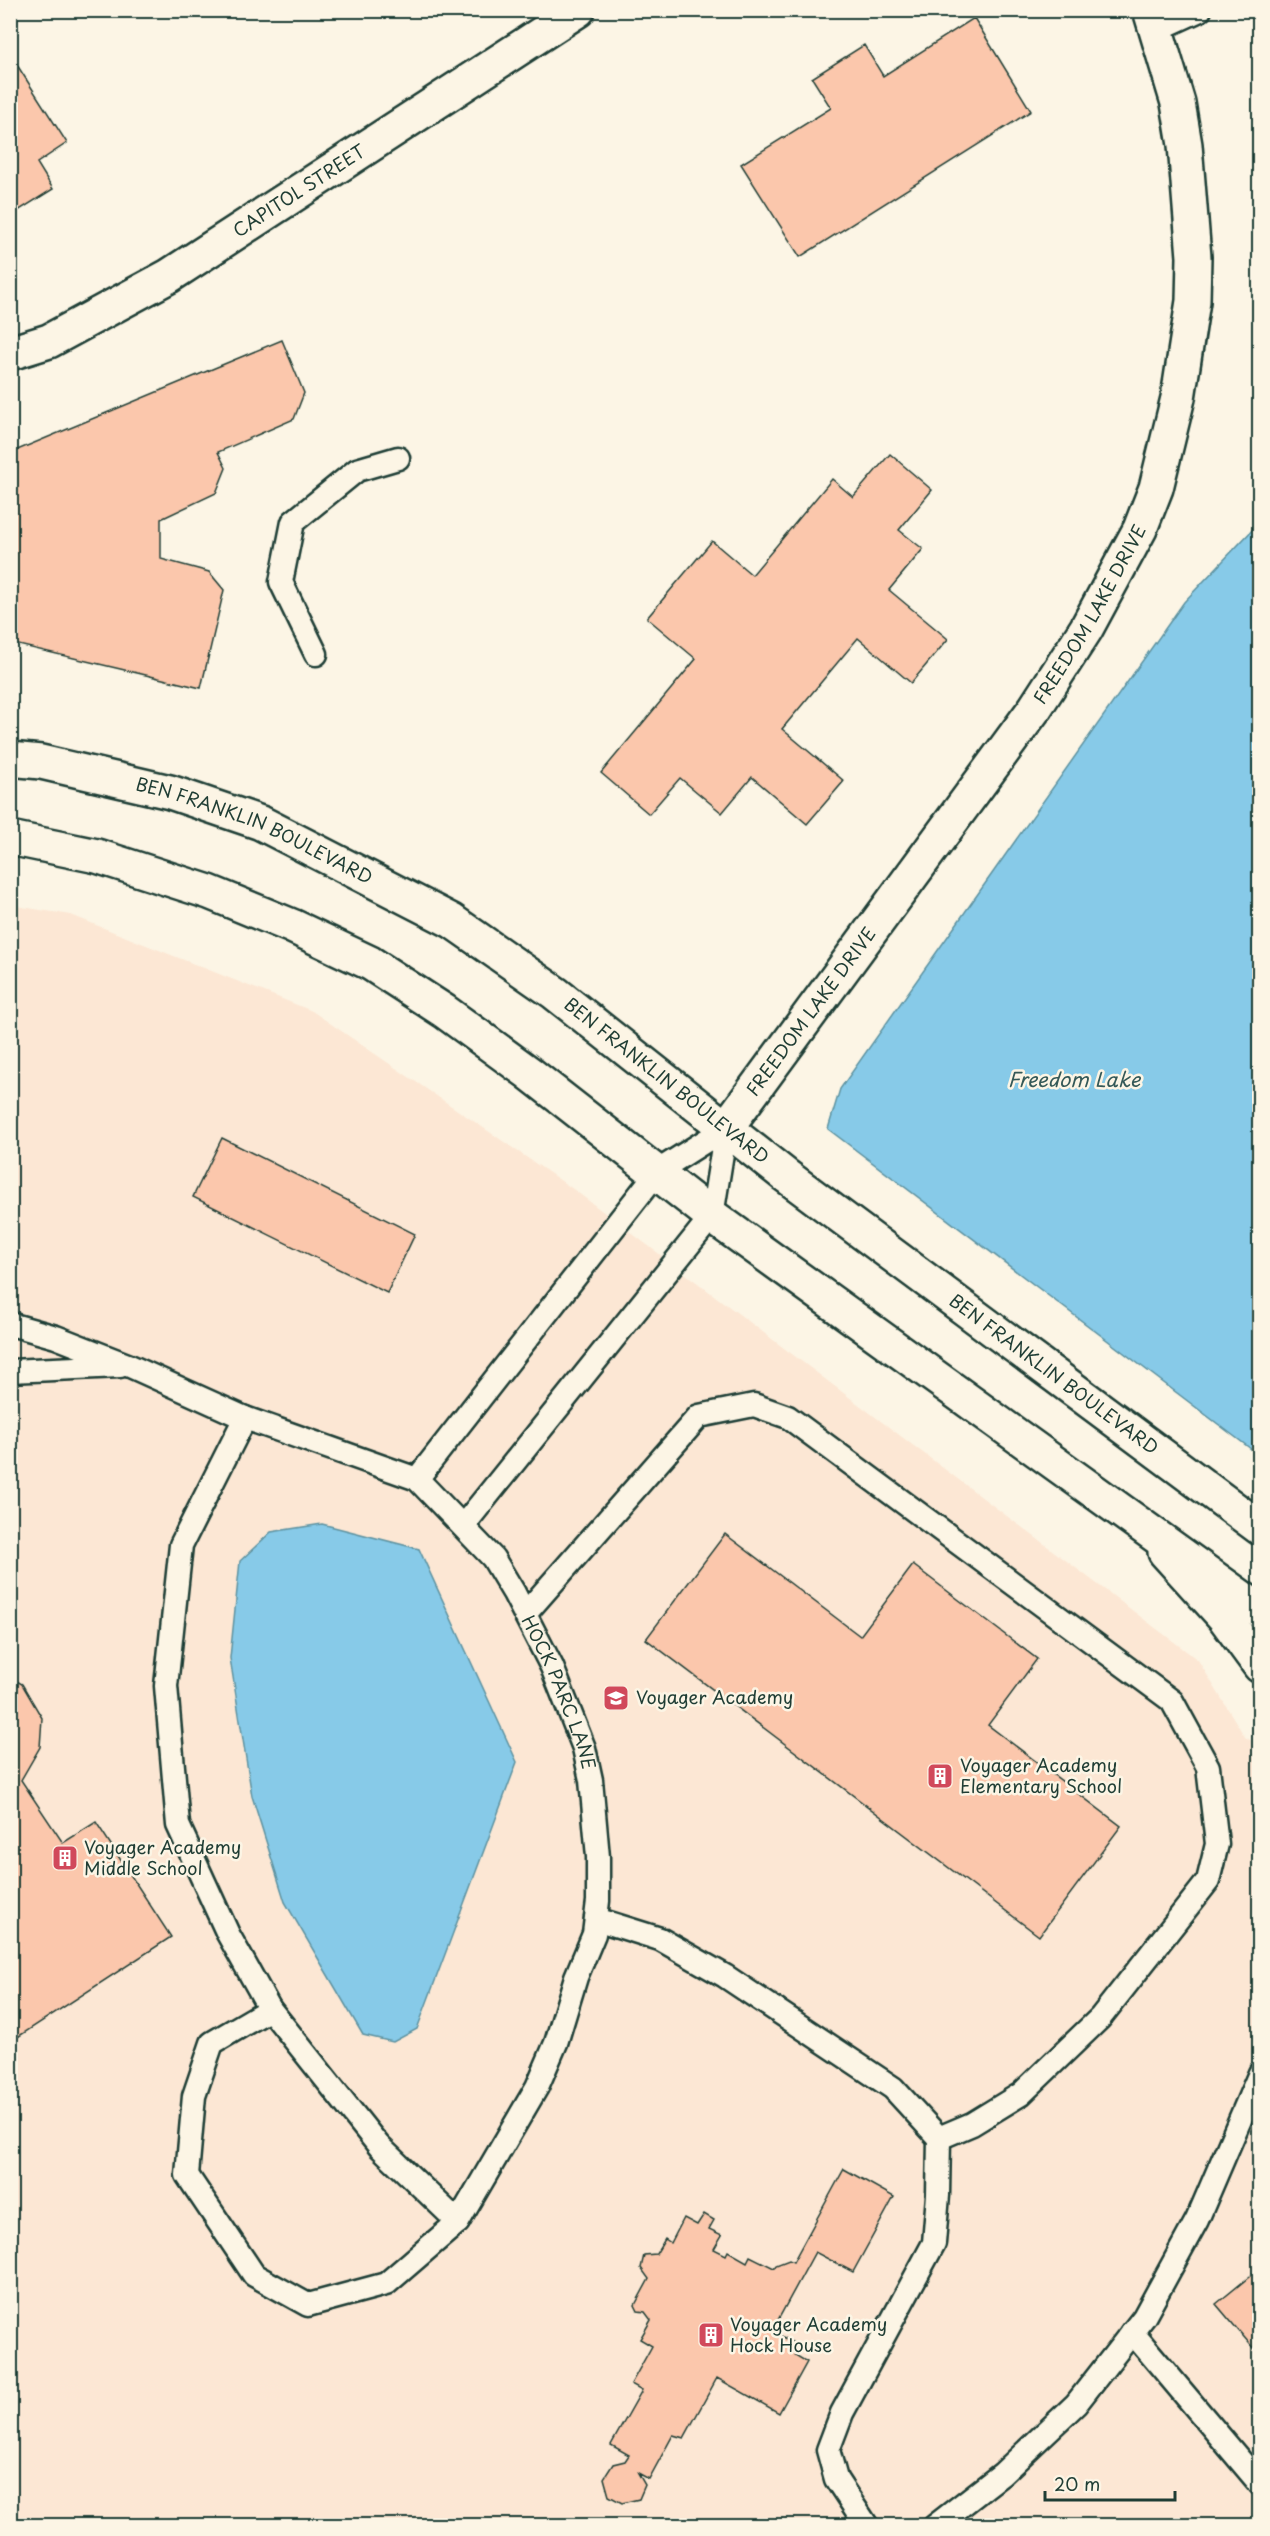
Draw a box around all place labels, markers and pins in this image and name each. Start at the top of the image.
school or university icon: Voyager Academy [601,1683,631,1713]
place label: Voyager Academy [636,1683,793,1710]
place label: Voyager Academy Elementary School [960,1751,1122,1799]
building icon: Voyager Academy Elementary School [925,1761,955,1791]
place label: Voyager Academy Middle School [84,1833,241,1881]
building icon: Voyager Academy Middle School [50,1843,80,1873]
place label: Voyager Academy Hock House [730,2310,887,2358]
building icon: Voyager Academy Hock House [696,2320,726,2350]

